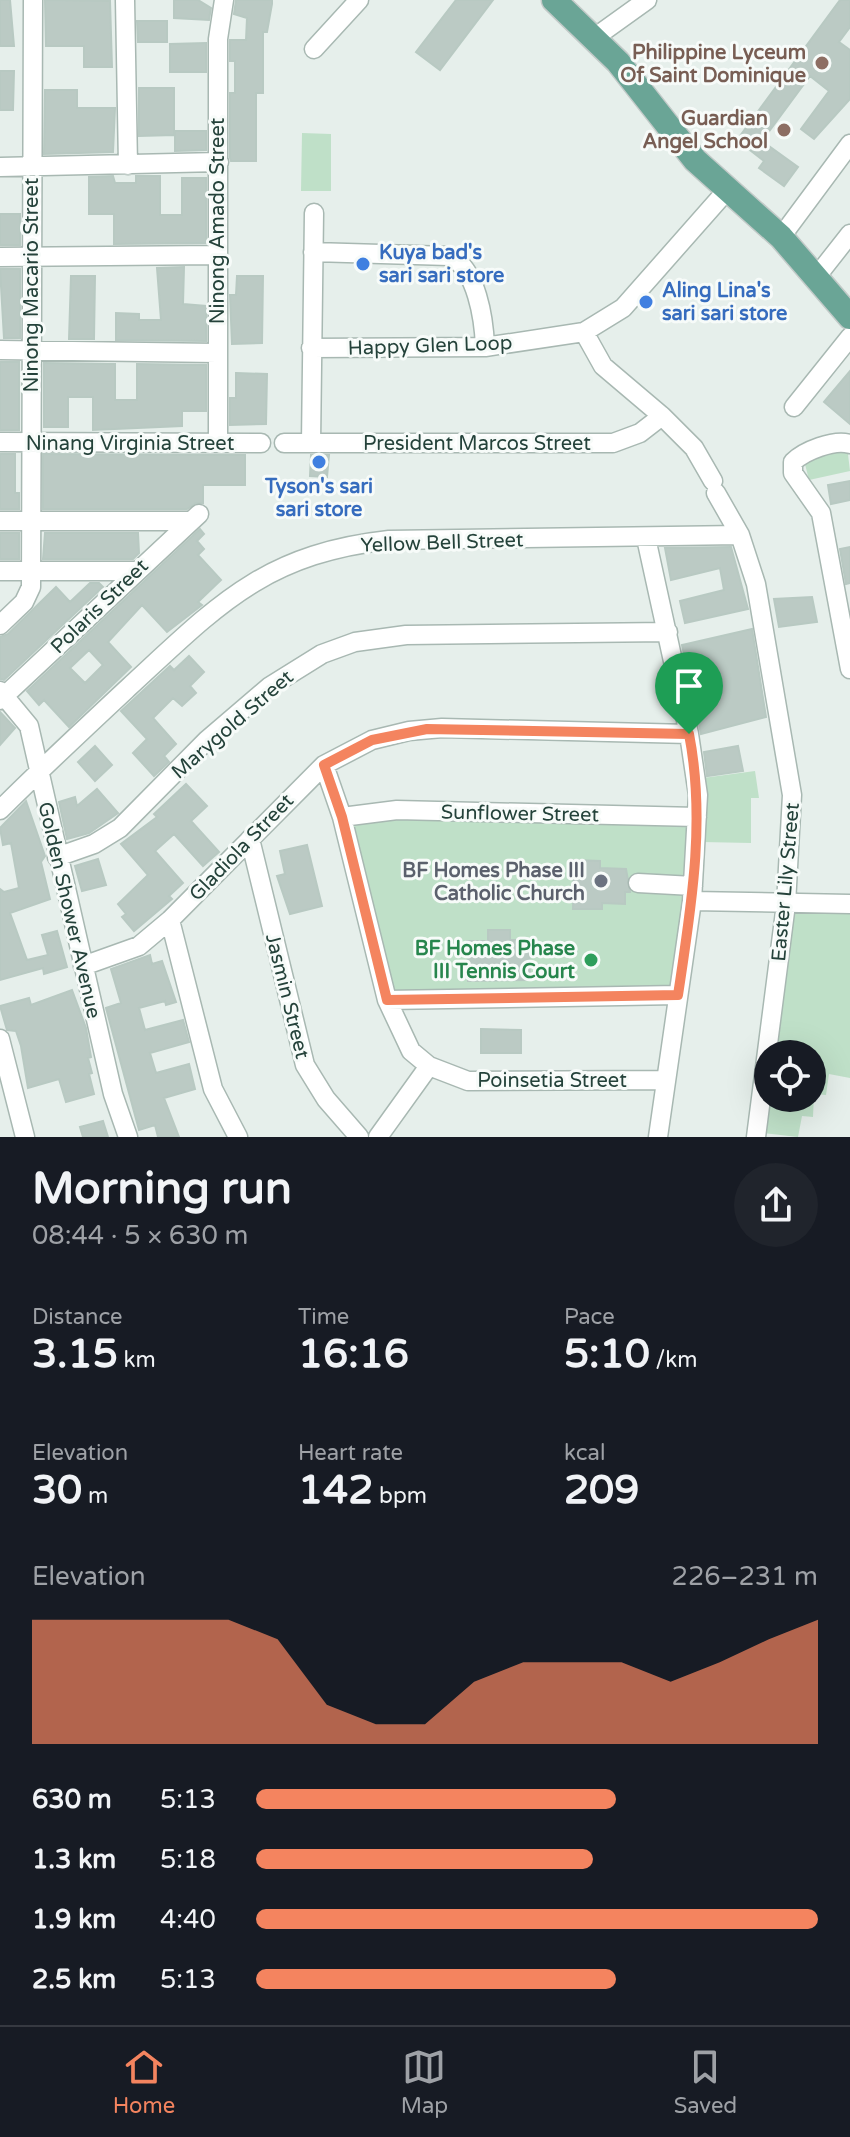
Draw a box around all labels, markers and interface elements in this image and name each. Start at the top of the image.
place label: Philippine Lyceum Of Saint Dominique [620,41,806,88]
marker: Philippine Lyceum Of Saint Dominique [813,54,831,72]
place label: Guardian Angel School [642,107,768,154]
street label: Ninong Amado Street [206,117,230,324]
marker: Guardian Angel School [775,121,793,139]
street label: Ninong Macario Street [20,177,44,392]
place label: Kuya bad's sari sari store [379,241,504,288]
marker: Kuya bad's sari sari store [354,255,372,273]
place label: Aling Lina's sari sari store [662,279,787,326]
marker: Aling Lina's sari sari store [637,293,655,311]
street label: Happy Glen Loop [347,331,513,361]
street label: Ninang Virginia Street [26,432,235,456]
street label: President Marcos Street [363,432,591,456]
marker: Tyson's sari sari store [310,453,328,471]
place label: Tyson's sari sari store [264,475,373,522]
street label: Yellow Bell Street [360,528,524,558]
street label: Polaris Street [46,554,154,659]
pin [655,652,723,734]
icon: arrive [667,664,711,708]
street label: Marygold Street [167,665,299,784]
street label: Gladiola Street [185,789,299,906]
street label: Golden Shower Avenue [32,800,106,1021]
street label: Sunflower Street [441,801,600,827]
street label: Easter Lily Street [767,801,805,963]
place label: BF Homes Phase III Catholic Church [402,859,585,906]
marker: BF Homes Phase III Catholic Church [592,872,610,890]
street label: Jasmin Street [260,931,314,1062]
place label: BF Homes Phase III Tennis Court [415,937,575,984]
marker: BF Homes Phase III Tennis Court [582,951,600,969]
map controls [754,1040,826,1112]
button: locate [754,1040,826,1112]
street label: Poinsetia Street [477,1069,627,1093]
text: Morning run [32,1163,292,1216]
button: share [734,1163,818,1247]
text: 08:44 · 5 × 630 m [32,1220,248,1251]
text: Distance [32,1304,123,1330]
text: Time [298,1304,349,1330]
text: Pace [564,1304,615,1330]
text: 3.15 [32,1330,118,1378]
text: 16:16 [298,1330,409,1378]
text: 5:10 [564,1330,650,1378]
text: km [118,1347,156,1373]
text: /km [650,1347,697,1373]
text: Elevation [32,1440,128,1466]
text: Heart rate [298,1440,403,1466]
text: kcal [564,1440,605,1466]
text: 30 [32,1466,82,1514]
text: 142 [298,1466,373,1514]
text: 209 [564,1466,639,1514]
text: m [82,1483,108,1509]
text: bpm [373,1483,427,1509]
text: Elevation [32,1561,146,1592]
text: 226–231 m [672,1561,818,1592]
text: 630 m [32,1784,112,1815]
text: 5:13 [160,1784,216,1815]
text: 1.3 km [32,1844,116,1875]
text: 5:18 [160,1844,216,1875]
text: 1.9 km [32,1904,116,1935]
text: 4:40 [160,1904,216,1935]
text: 2.5 km [32,1964,116,1995]
text: 5:13 [160,1964,216,1995]
tab: Home [113,2045,175,2119]
tab: Map [401,2045,448,2119]
tab: Saved [674,2045,737,2119]

